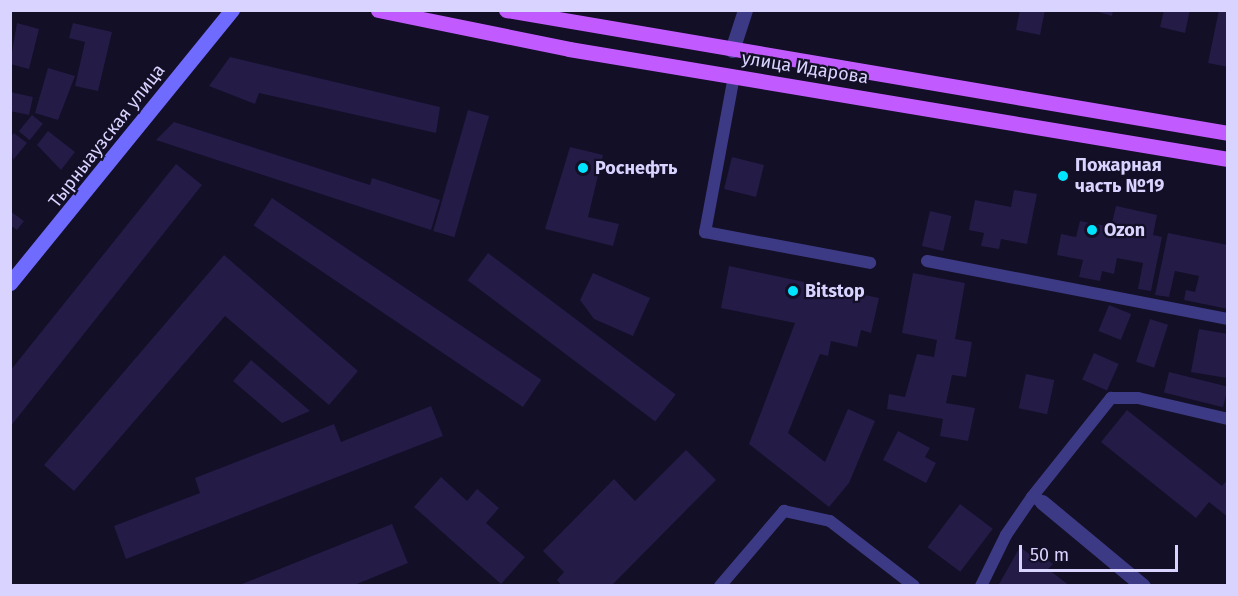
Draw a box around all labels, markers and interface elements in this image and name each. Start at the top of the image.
street label: улица Идарова [740,47,870,89]
street label: Тырныаузская улица [44,60,170,212]
place label: Пожарная часть №19 [1075,155,1164,198]
place label: Роснефть [595,157,677,179]
marker: Роснефть [576,161,590,175]
marker: Пожарная часть №19 [1056,169,1070,183]
place label: Ozon [1104,219,1145,241]
marker: Ozon [1085,223,1099,237]
place label: Bitstop [805,280,865,302]
marker: Bitstop [786,284,800,298]
scale bar [1022,533,1181,571]
text: 50 m [1030,544,1069,566]

